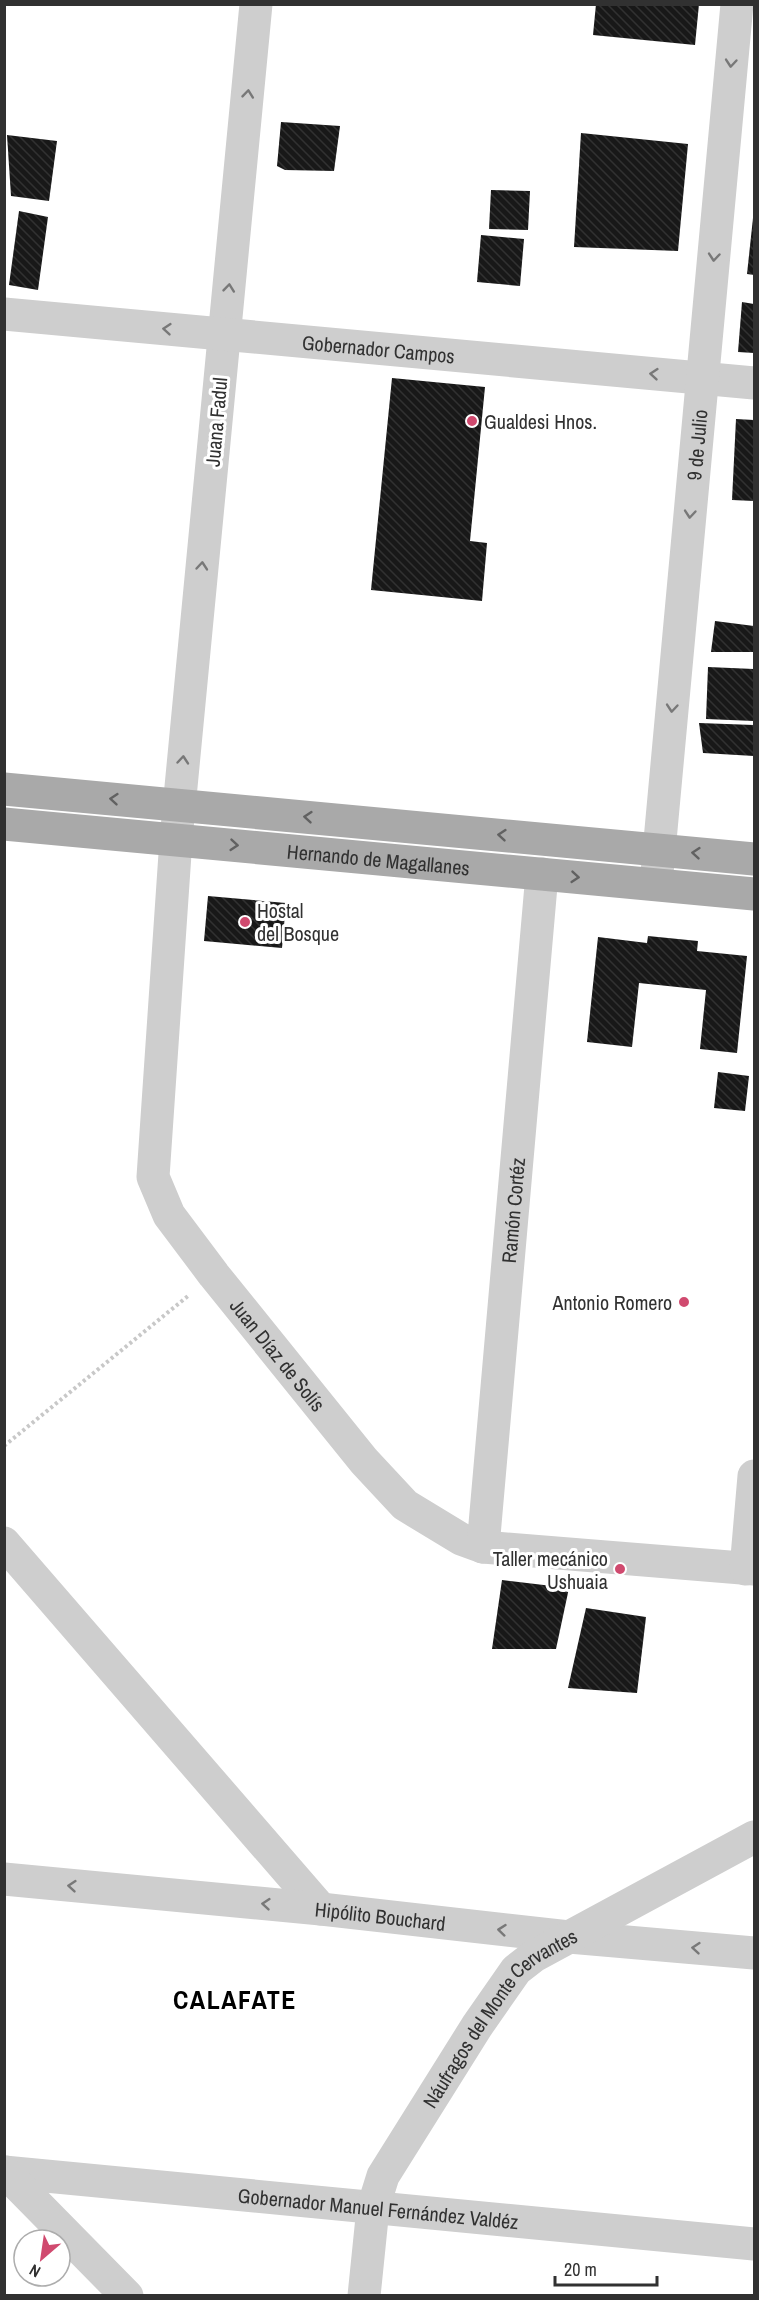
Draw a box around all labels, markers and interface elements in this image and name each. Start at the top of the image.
one-way arrow [725,58,738,67]
one-way arrow [241,90,254,99]
one-way arrow [707,252,720,261]
one-way arrow [222,284,235,293]
one-way arrow [163,323,172,336]
street label: Gobernador Campos [301,328,456,369]
one-way arrow [650,368,659,381]
street label: Juana Fadul [199,376,233,468]
place label: Gualdesi Hnos. [484,408,597,435]
street label: 9 de Julio [680,408,713,482]
marker: Gualdesi Hnos. [465,414,479,428]
one-way arrow [684,509,697,518]
one-way arrow [195,562,208,571]
one-way arrow [666,704,679,713]
one-way arrow [176,756,189,765]
one-way arrow [109,793,118,806]
one-way arrow [303,811,312,824]
one-way arrow [498,829,507,842]
street label: Hernando de Magallanes [286,837,471,881]
one-way arrow [230,838,239,851]
one-way arrow [692,847,701,860]
one-way arrow [570,870,579,883]
place label: Hostal del Bosque [257,897,339,947]
marker: Hostal del Bosque [238,915,252,929]
street label: Ramón Cortéz [494,1156,531,1264]
place label: Antonio Romero [552,1289,672,1316]
street label: Juan Díaz de Solís [224,1292,332,1417]
marker: Antonio Romero [677,1295,691,1309]
place label: Taller mecánico Ushuaia [493,1545,608,1595]
marker: Taller mecánico Ushuaia [613,1562,627,1576]
one-way arrow [68,1880,77,1893]
street label: Hipólito Bouchard [314,1895,447,1936]
one-way arrow [262,1898,271,1911]
street label: Náufragos del Monte Cervantes [416,1922,582,2113]
one-way arrow [498,1924,507,1937]
one-way arrow [692,1942,701,1955]
district label: CALAFATE [173,1982,297,2017]
street label: Gobernador Manuel Fernández Valdéz [237,2181,520,2235]
north arrow [12,2228,72,2288]
scale bar [555,2249,657,2287]
text: 20 m [564,2257,597,2282]
text: N [25,2259,44,2283]

